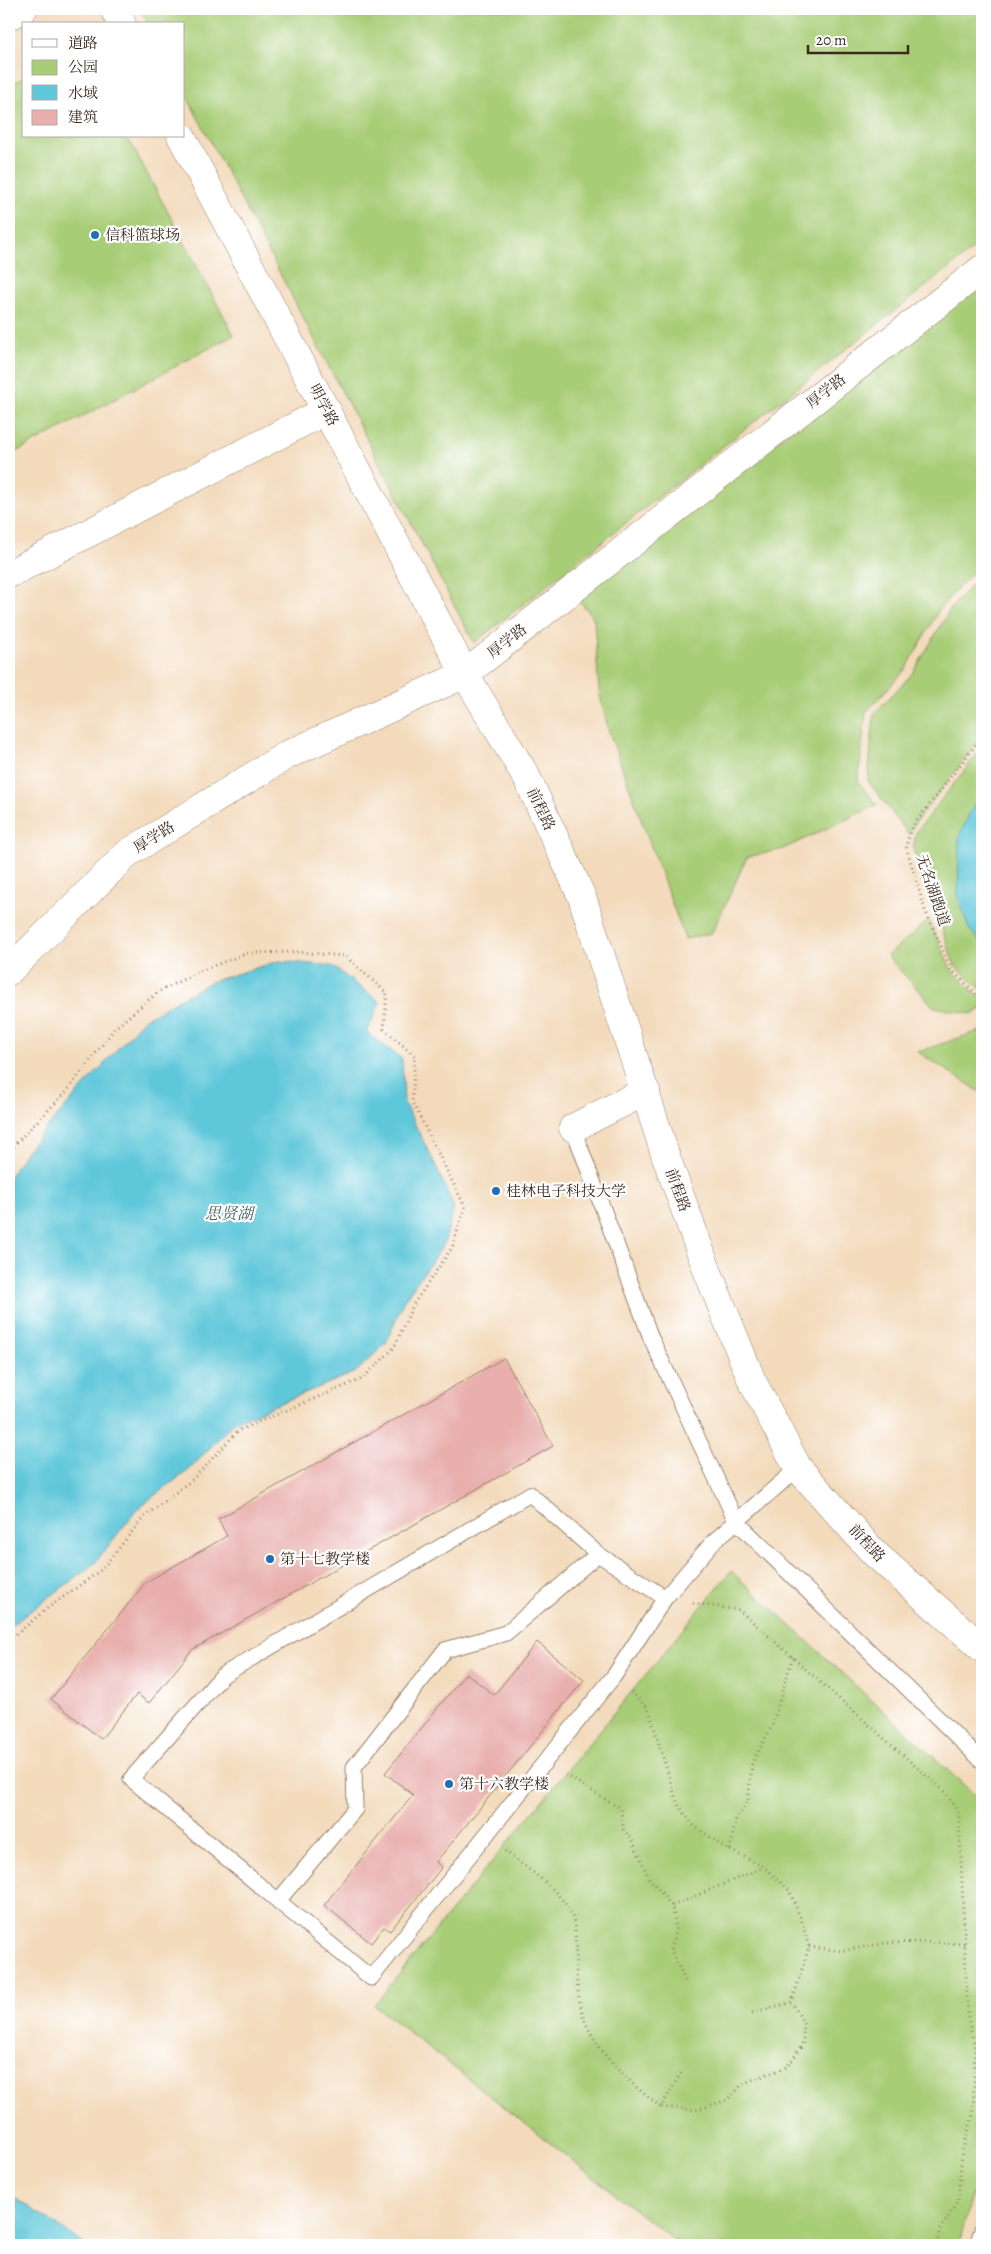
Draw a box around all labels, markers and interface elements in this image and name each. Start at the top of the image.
legend [22,22,185,138]
scale bar [808,22,908,54]
text: 20 m [816,30,847,50]
text: 道路 [68,33,98,53]
text: 公园 [68,57,98,77]
text: 水域 [68,83,98,103]
text: 建筑 [68,107,98,127]
place label: 信科篮球场 [105,225,180,245]
marker: 信科篮球场 [89,229,101,241]
street label: 厚学路 [802,369,850,413]
street label: 明学路 [305,380,343,430]
street label: 厚学路 [483,619,531,663]
street label: 前程路 [522,784,560,834]
street label: 厚学路 [130,817,178,857]
street label: 无名湖跑道 [911,851,955,929]
street label: 前程路 [661,1165,695,1215]
place label: 桂林电子科技大学 [506,1181,626,1201]
marker: 桂林电子科技大学 [490,1185,502,1197]
water label: 思贤湖 [205,1203,256,1225]
street label: 前程路 [844,1520,890,1566]
place label: 第十七教学楼 [280,1549,370,1569]
marker: 第十七教学楼 [264,1553,276,1565]
place label: 第十六教学楼 [459,1774,549,1794]
marker: 第十六教学楼 [443,1778,455,1790]

